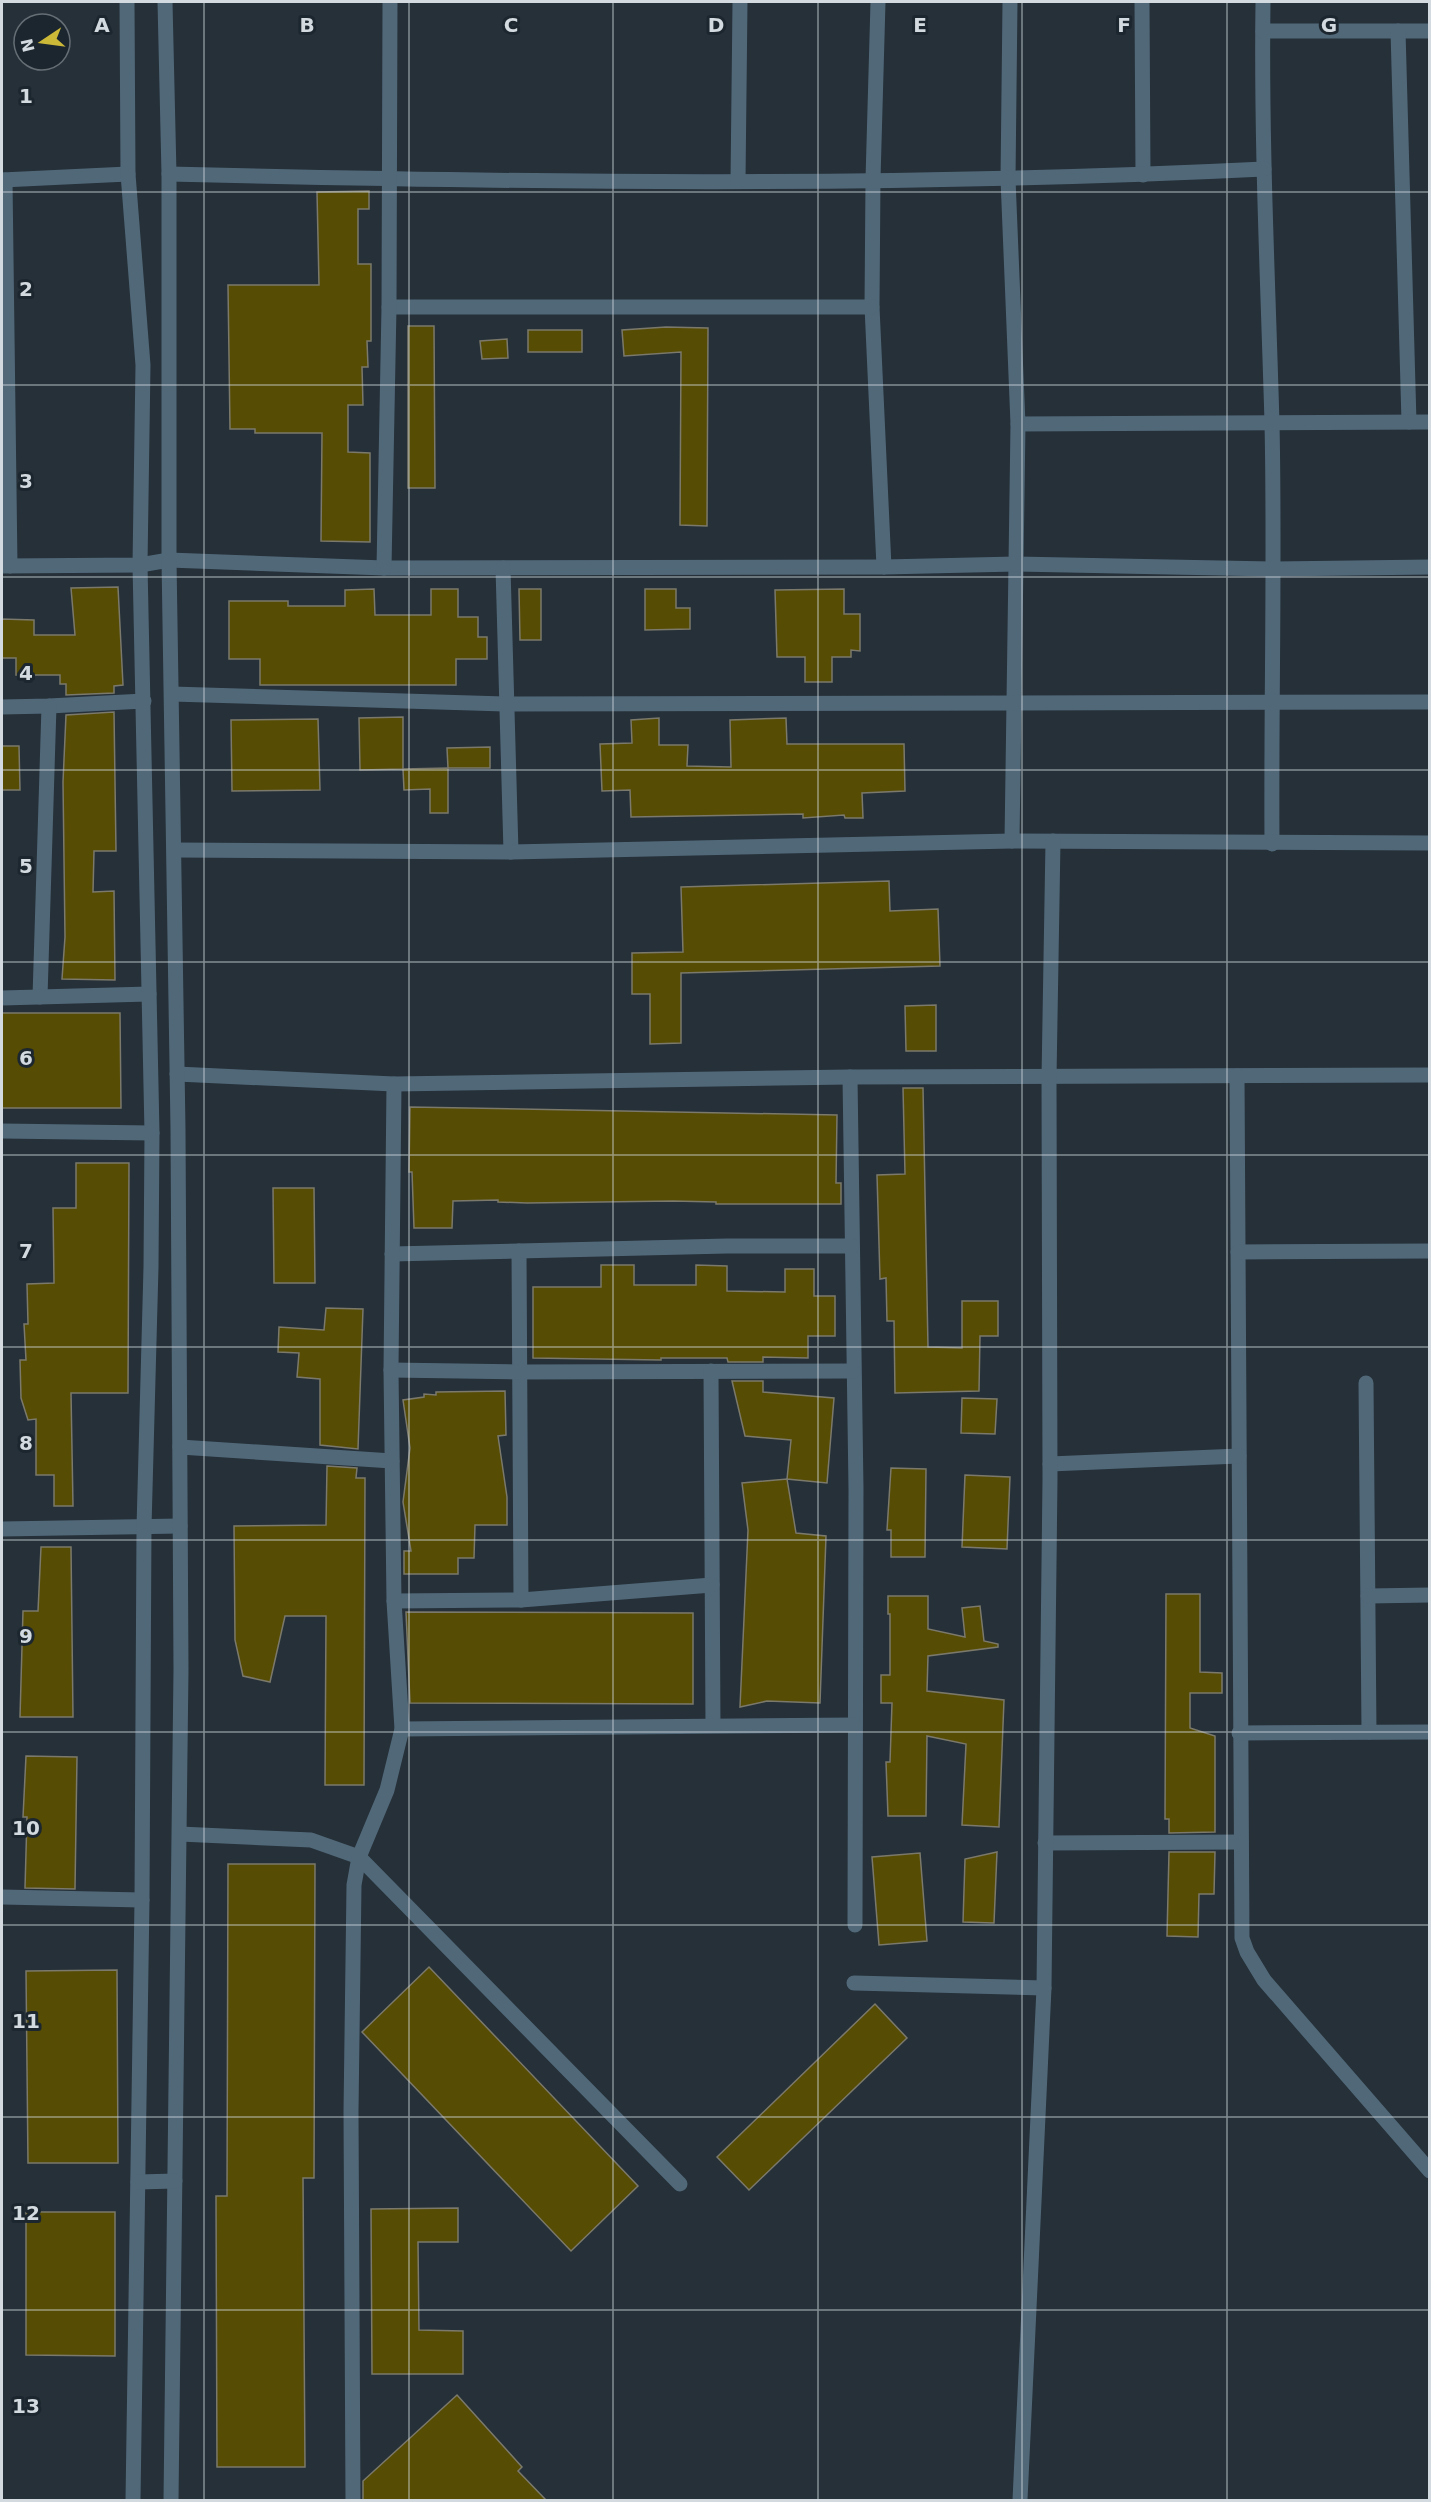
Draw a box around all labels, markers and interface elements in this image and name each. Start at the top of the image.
north arrow [12,12,72,72]
text: A [94,13,110,37]
text: B [299,13,315,37]
text: C [504,13,518,37]
text: D [708,13,724,37]
text: E [913,13,927,37]
text: F [1117,13,1131,37]
text: G [1321,13,1337,37]
text: N [17,37,39,54]
text: 1 [19,84,33,108]
text: 2 [19,277,33,301]
text: 3 [19,469,33,493]
text: 4 [19,661,33,685]
text: 5 [19,854,33,878]
text: 6 [19,1046,33,1070]
text: 7 [19,1239,33,1263]
text: 8 [19,1431,33,1455]
text: 9 [19,1624,33,1648]
text: 10 [12,1816,40,1840]
text: 11 [12,2009,40,2033]
text: 12 [12,2201,40,2225]
text: 13 [12,2394,40,2418]

